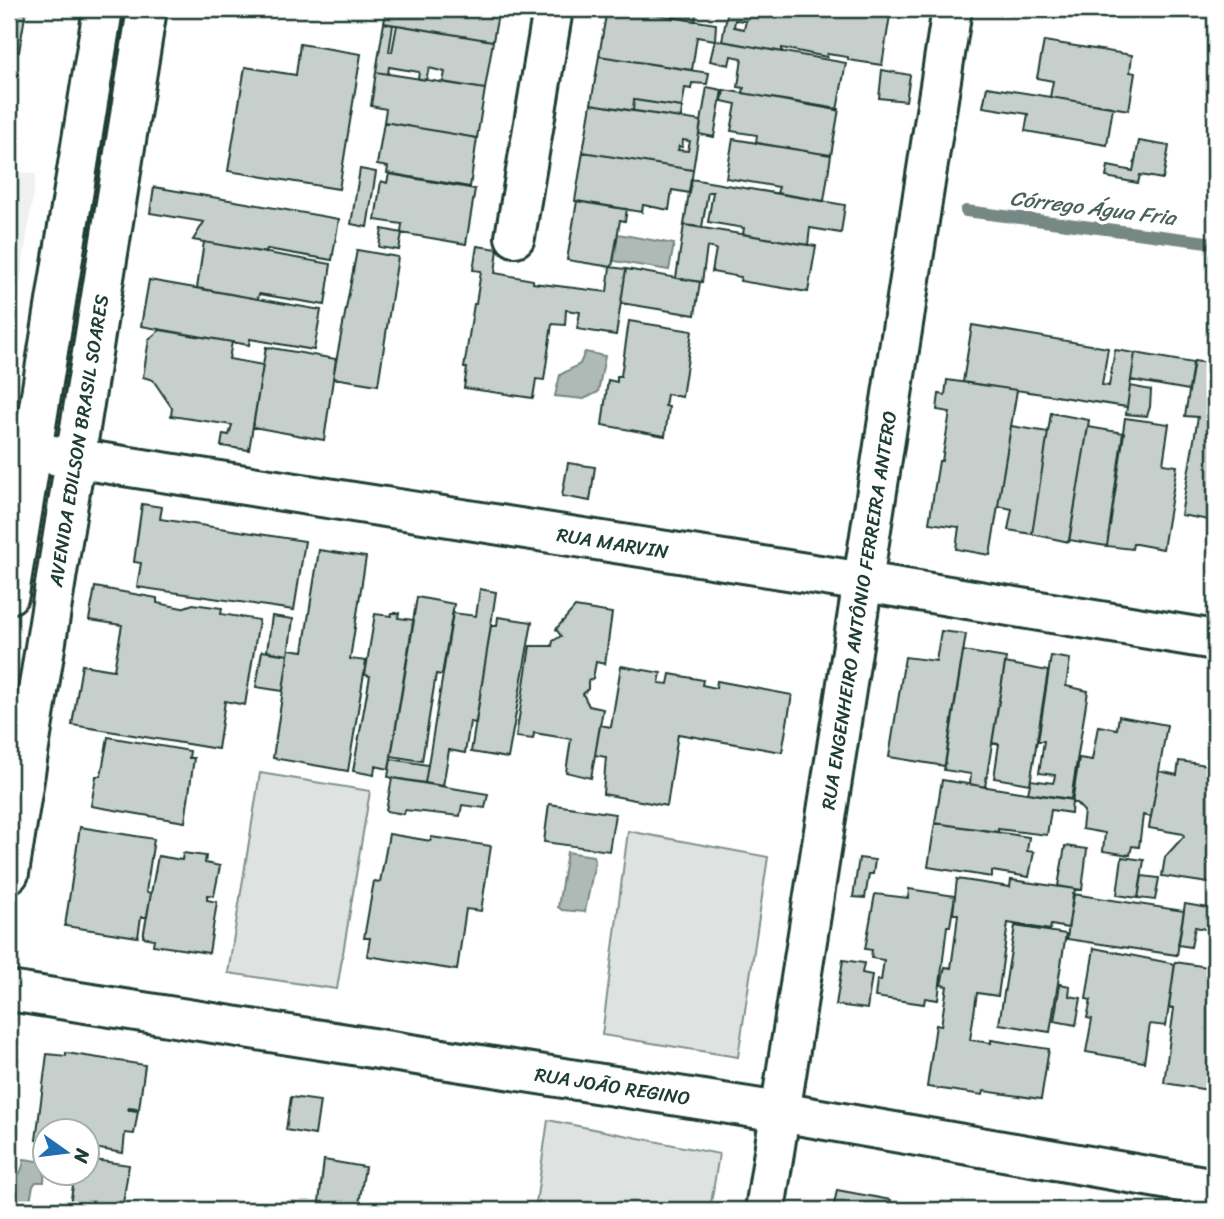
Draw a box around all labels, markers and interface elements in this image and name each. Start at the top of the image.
water label: Córrego Água Fria [1008,179,1180,237]
street label: AVENIDA EDILSON BRASIL SOARES [39,292,118,590]
street label: RUA ENGENHEIRO ANTÔNIO FERREIRA ANTERO [812,409,906,812]
street label: RUA MARVIN [554,518,671,568]
street label: RUA JOÃO REGINO [533,1058,693,1115]
north arrow [32,1118,102,1188]
text: N [64,1145,100,1167]

